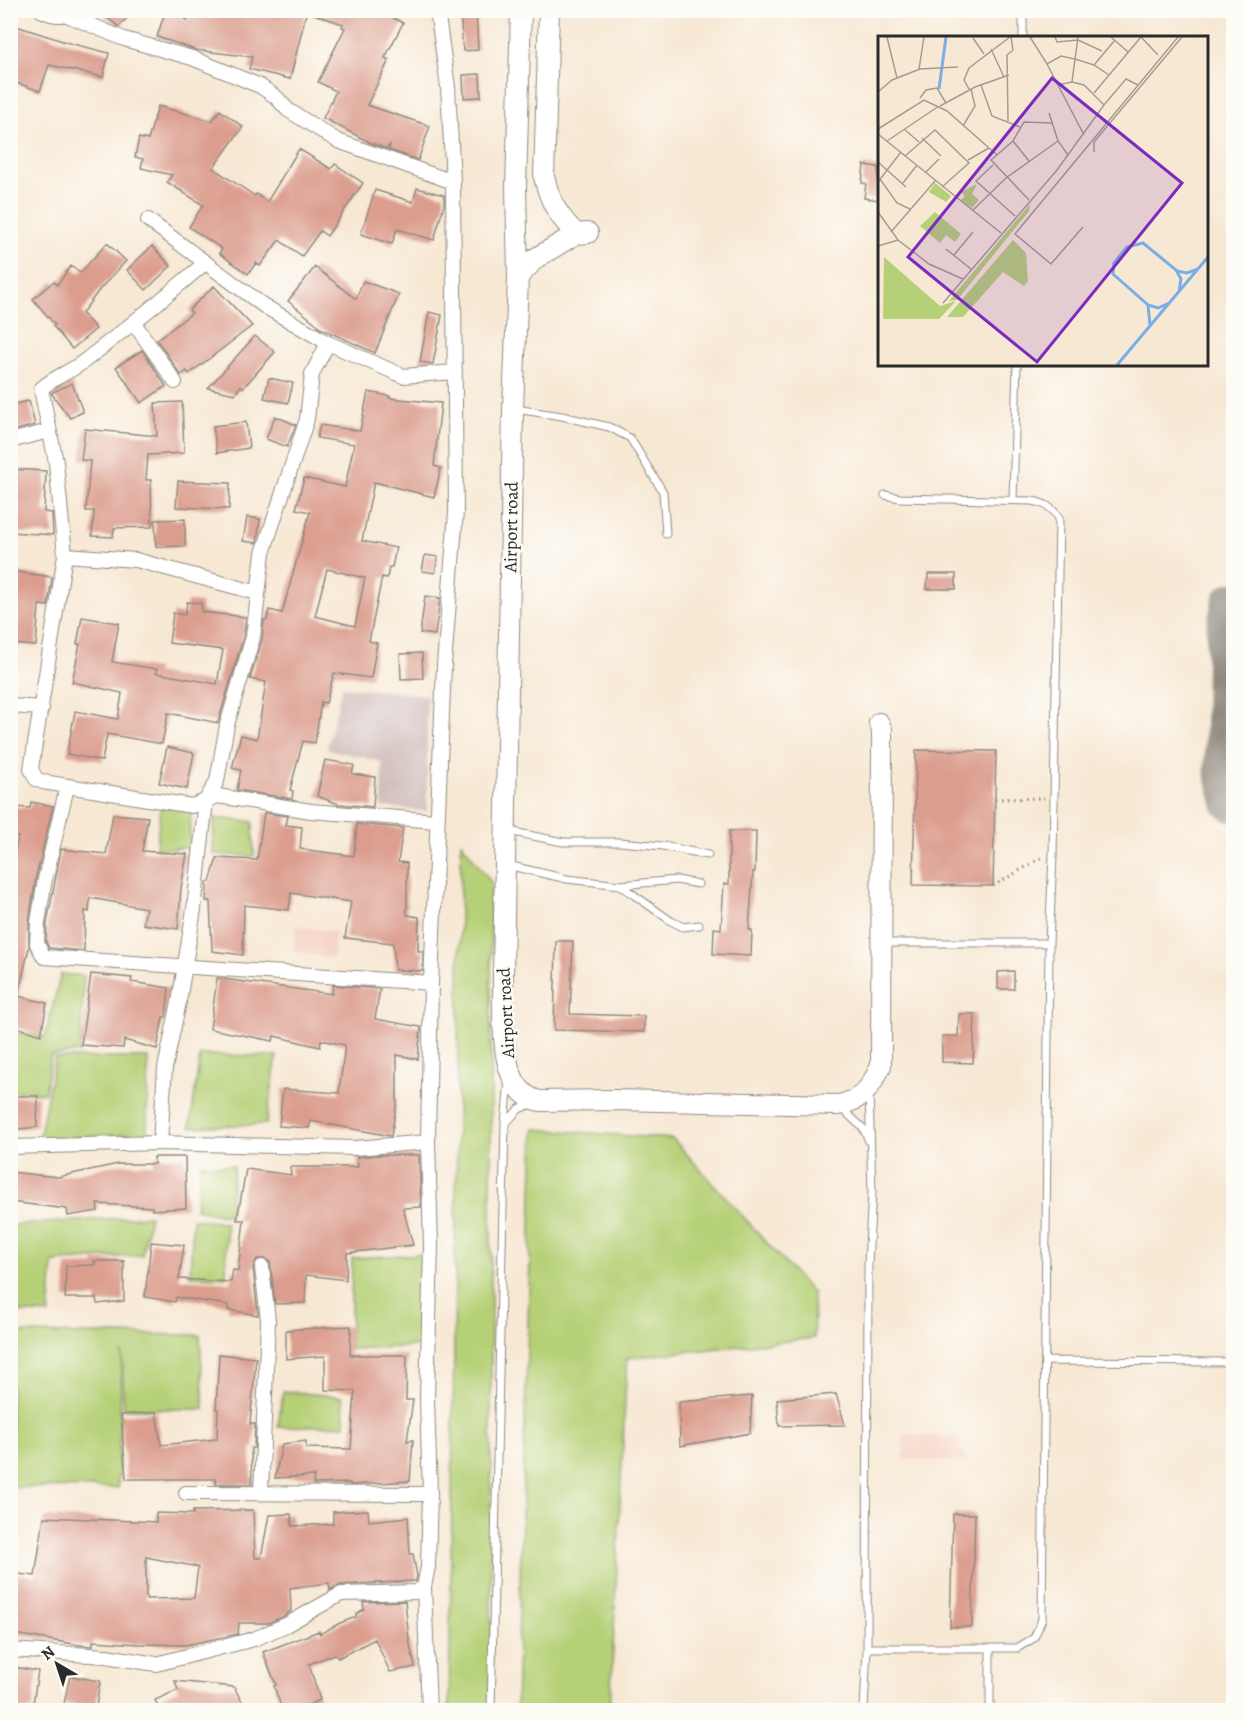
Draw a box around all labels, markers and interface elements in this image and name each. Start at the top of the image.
inset map [878,36,1208,366]
street label: Airport road [498,481,524,574]
street label: Airport road [492,967,520,1060]
north arrow [27,1634,87,1694]
text: N [37,1641,60,1665]

